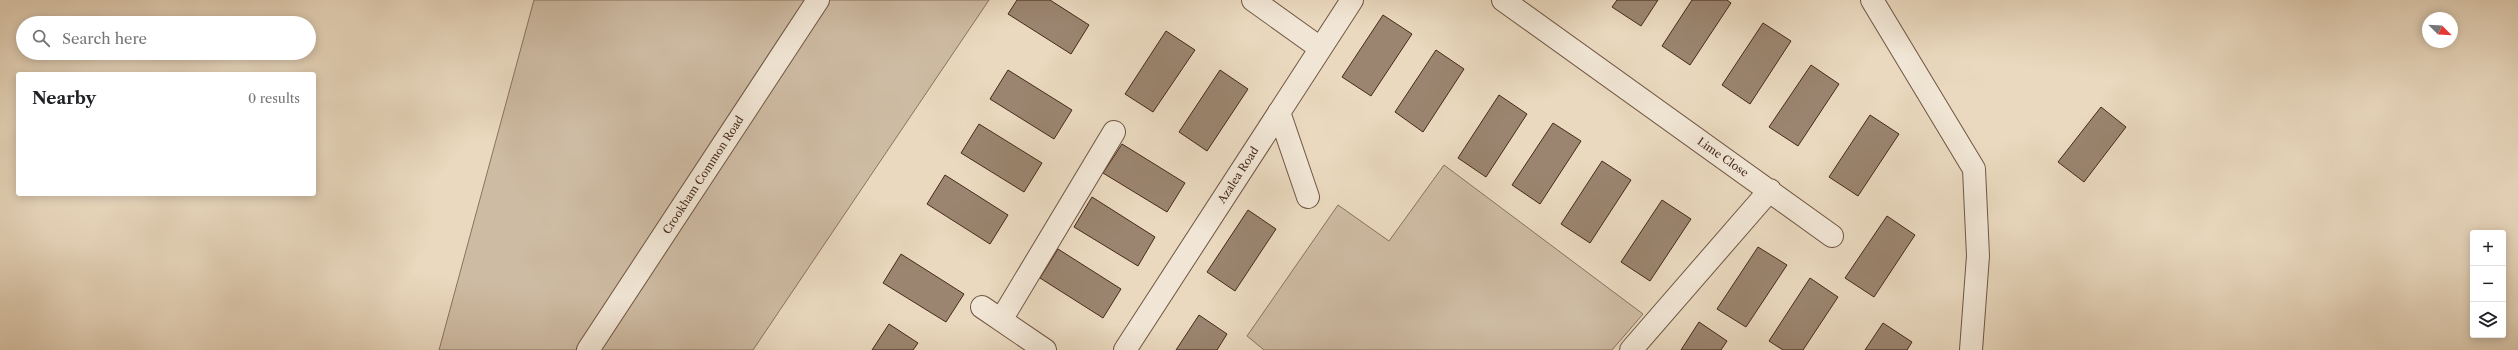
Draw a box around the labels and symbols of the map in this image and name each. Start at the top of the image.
north arrow [2422,12,2458,48]
street label: Crookham Common Road [660,113,747,237]
street label: Lime Close [1695,134,1751,180]
street label: Azalea Road [1214,144,1262,207]

